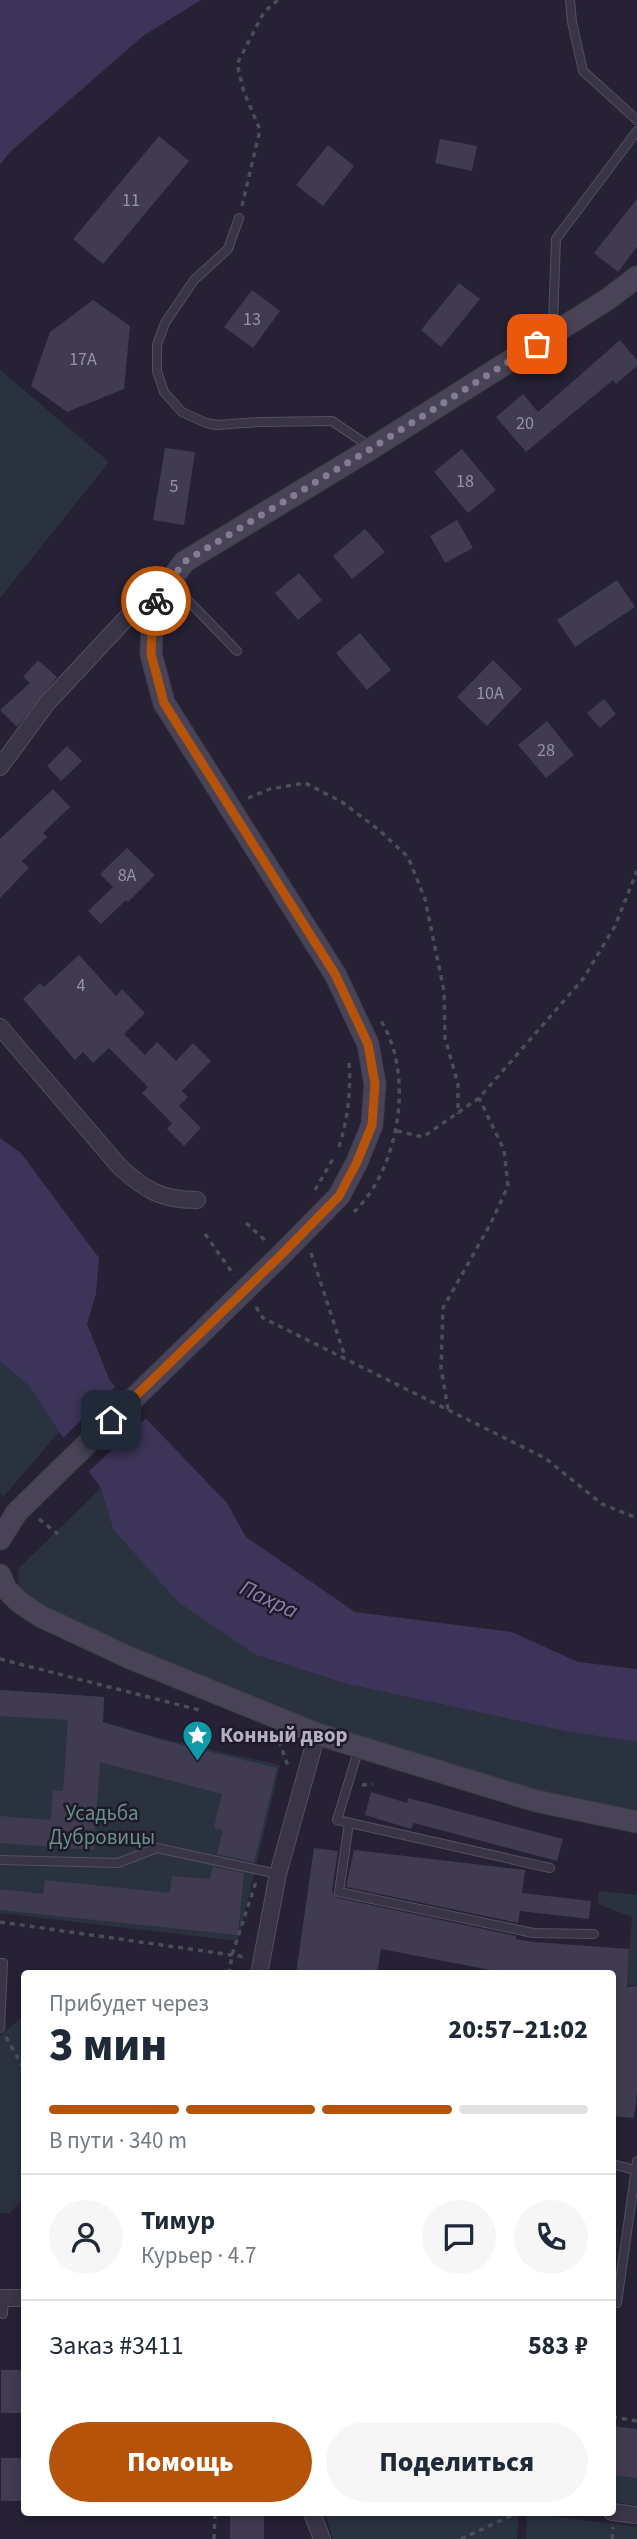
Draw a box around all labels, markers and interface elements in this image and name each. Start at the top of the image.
house number: 11 [122,188,140,213]
house number: 13 [243,307,261,332]
pin [507,314,567,374]
icon: bag [518,325,556,363]
house number: 17А [69,347,97,372]
house number: 20 [516,411,534,436]
house number: 18 [456,469,474,494]
house number: 5 [170,474,179,499]
courier [121,566,191,636]
icon: bike [137,582,175,620]
house number: 10А [476,681,504,706]
house number: 28 [537,738,555,763]
house number: 8А [118,863,137,888]
house number: 4 [77,973,86,998]
pin [81,1390,141,1450]
icon: home [92,1401,130,1439]
water label: Пахра [234,1571,304,1627]
place icon: Конный двор [180,1718,214,1762]
place label: Конный двор [220,1720,348,1750]
park label: Усадьба Дубровицы [49,1798,155,1852]
text: Прибудет через [49,1987,209,2020]
text: 20:57–21:02 [448,2011,588,2048]
text: 3 мин [49,2013,167,2078]
text: В пути · 340 m [49,2124,187,2157]
button: person [49,2200,123,2274]
button: chat [422,2200,496,2274]
button: phone [514,2200,588,2274]
text: Тимур [141,2202,215,2239]
text: Курьер · 4.7 [141,2239,256,2272]
text: Заказ #3411 [49,2327,184,2364]
text: 583 ₽ [528,2327,588,2364]
button: Помощь [49,2422,312,2502]
button: Поделиться [326,2422,588,2502]

